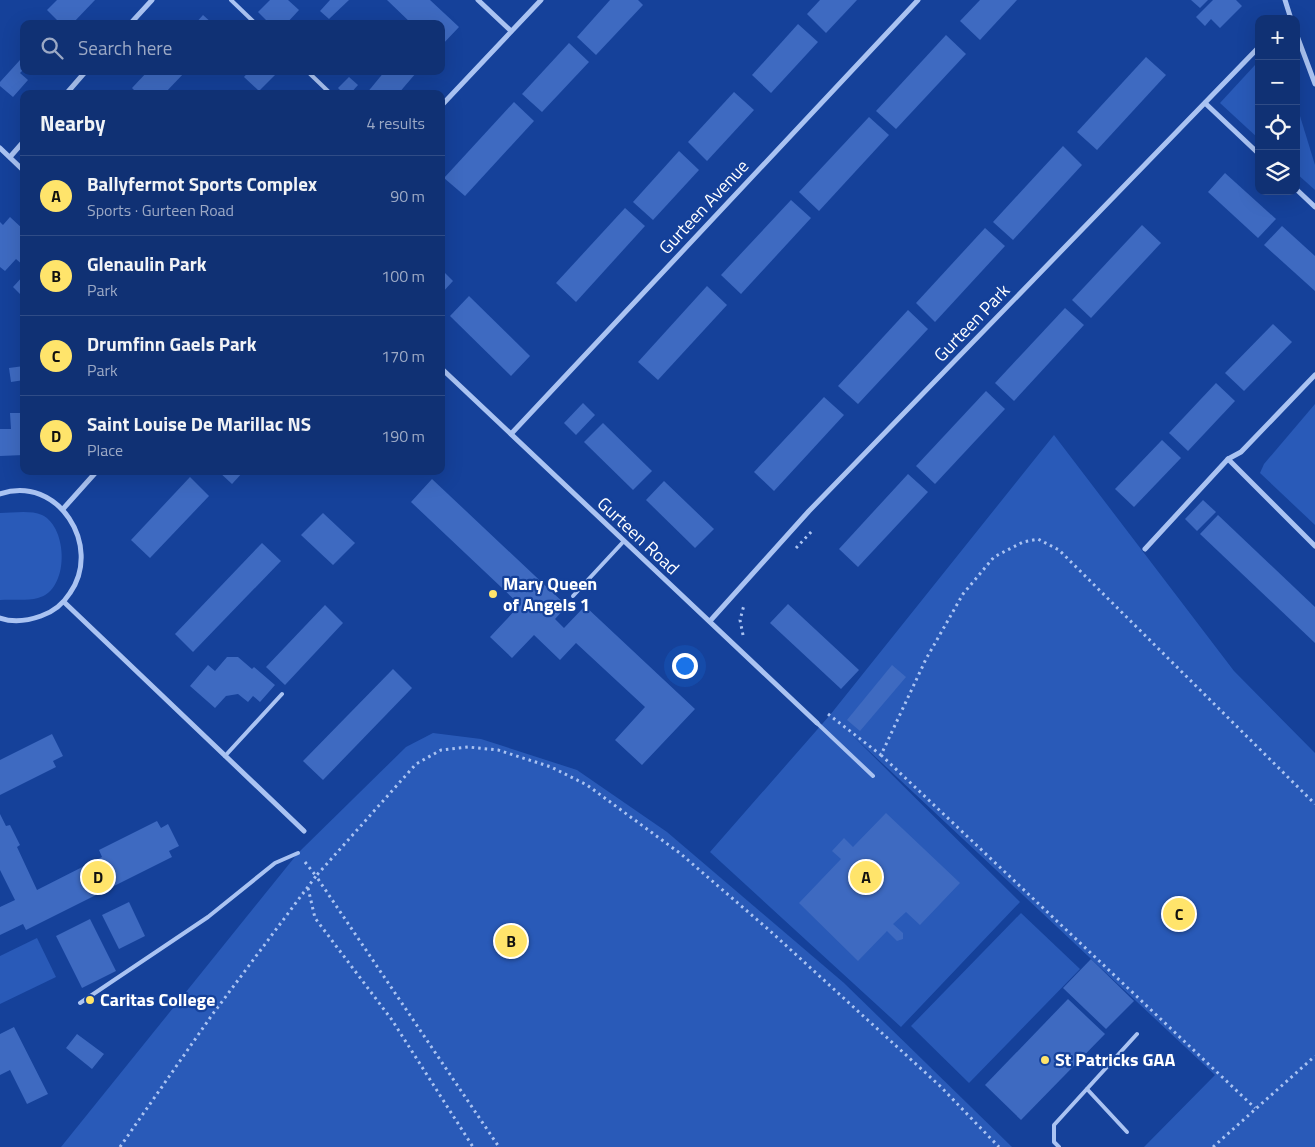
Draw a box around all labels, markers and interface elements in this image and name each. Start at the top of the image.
map controls [1255,15,1300,195]
button: + [1255,15,1300,60]
search box [20,20,445,75]
text: Search here [78,33,172,62]
icon: search [38,34,66,62]
button: − [1255,60,1300,105]
button: locate [1255,105,1300,150]
text: Nearby [40,107,105,139]
text: 4 results [366,111,425,135]
button: layers [1255,150,1300,195]
street label: Gurteen Avenue [652,153,755,260]
text: Ballyfermot Sports Complex [87,169,317,198]
text: A [51,184,61,208]
text: 90 m [390,184,425,208]
text: Sports · Gurteen Road [87,198,234,222]
text: Glenaulin Park [87,249,207,278]
text: B [51,264,61,288]
text: 100 m [381,264,425,288]
street label: Gurteen Park [927,277,1016,368]
text: Park [87,278,118,302]
text: Drumfinn Gaels Park [87,329,256,358]
text: C [52,344,60,368]
text: 170 m [381,344,425,368]
text: Park [87,358,118,382]
text: Saint Louise De Marillac NS [87,409,311,438]
text: D [51,424,61,448]
text: 190 m [381,424,425,448]
text: Place [87,438,123,462]
street label: Gurteen Road [591,490,686,581]
place label: Mary Queen of Angels 1 [503,570,597,618]
marker: Mary Queen of Angels 1 [487,588,499,600]
your location [672,653,698,679]
pin: D [82,858,114,896]
pin: A [850,858,882,896]
pin: C [1163,895,1195,933]
pin: B [495,922,527,960]
place label: Caritas College [100,986,215,1013]
marker: Caritas College [84,994,96,1006]
place label: St Patricks GAA [1055,1046,1175,1073]
marker: St Patricks GAA [1039,1054,1051,1066]

